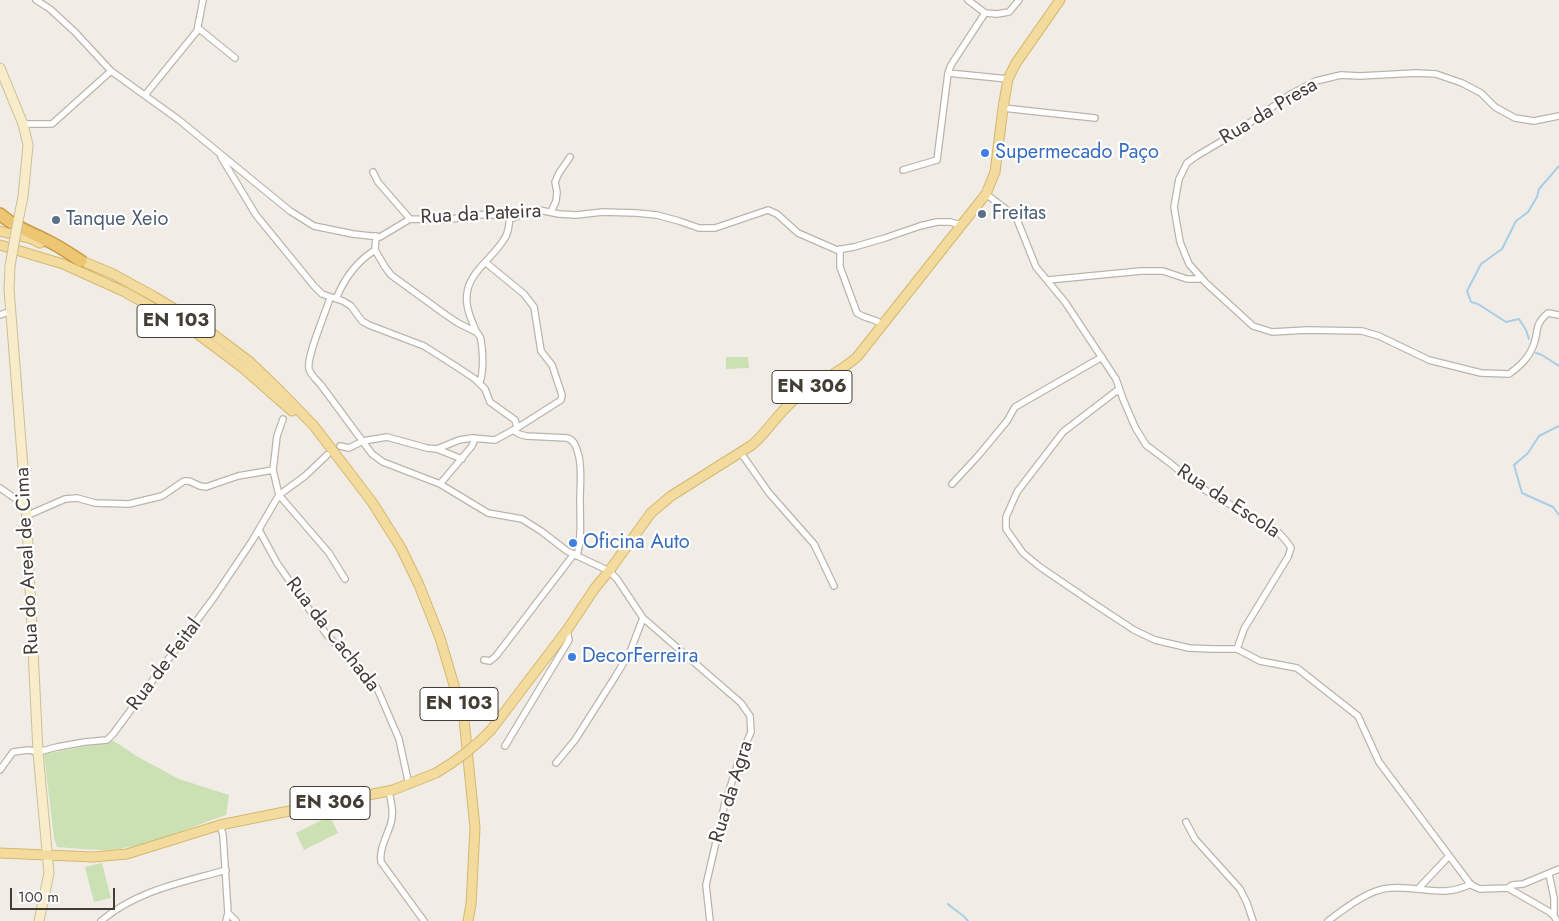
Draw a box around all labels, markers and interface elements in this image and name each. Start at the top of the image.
street label: Rua da Presa [1216,74,1322,150]
place label: Supermecado Paço [995,141,1159,165]
marker: Supermecado Paço [979,147,991,159]
street label: Rua da Pateira [420,200,542,230]
place label: Freitas [992,202,1046,226]
place label: Tanque Xeio [66,208,169,232]
marker: Freitas [976,208,988,220]
marker: Tanque Xeio [50,214,62,226]
road number: EN 103 [137,304,215,338]
road number: EN 306 [772,371,852,404]
street label: Rua da Escola [1172,460,1284,544]
street label: Rua do Areal de Cima [11,467,45,655]
place label: Oficina Auto [583,531,690,555]
marker: Oficina Auto [567,537,579,549]
street label: Rua da Cachada [280,573,384,697]
street label: Rua de Feital [123,614,207,716]
place label: DecorFerreira [582,645,698,669]
marker: DecorFerreira [566,651,578,663]
road number: EN 103 [420,688,498,721]
street label: Rua da Agra [705,738,759,846]
road number: EN 306 [290,786,370,820]
scale bar [12,878,118,910]
text: 100 m [18,886,59,908]

